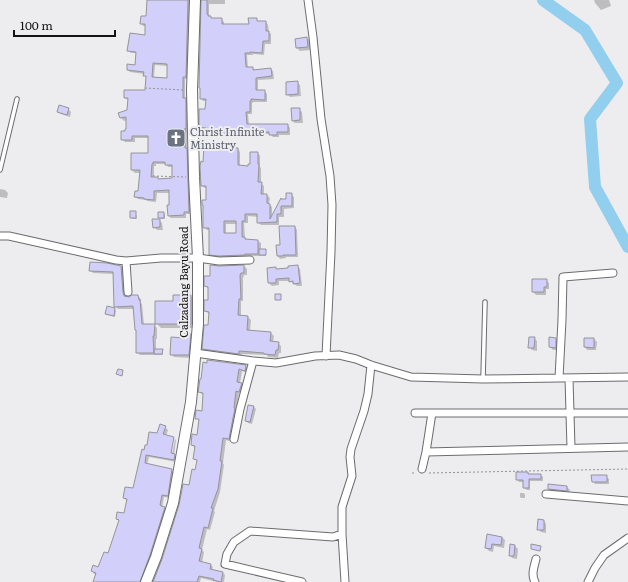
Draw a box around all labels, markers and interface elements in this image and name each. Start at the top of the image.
scale bar [14,12,115,38]
text: 100 m [20,16,53,34]
place label: Christ Infinite Ministry [190,123,265,152]
church icon: Christ Infinite Ministry [165,127,187,149]
street label: Calzadang Bayu Road [175,226,191,338]

